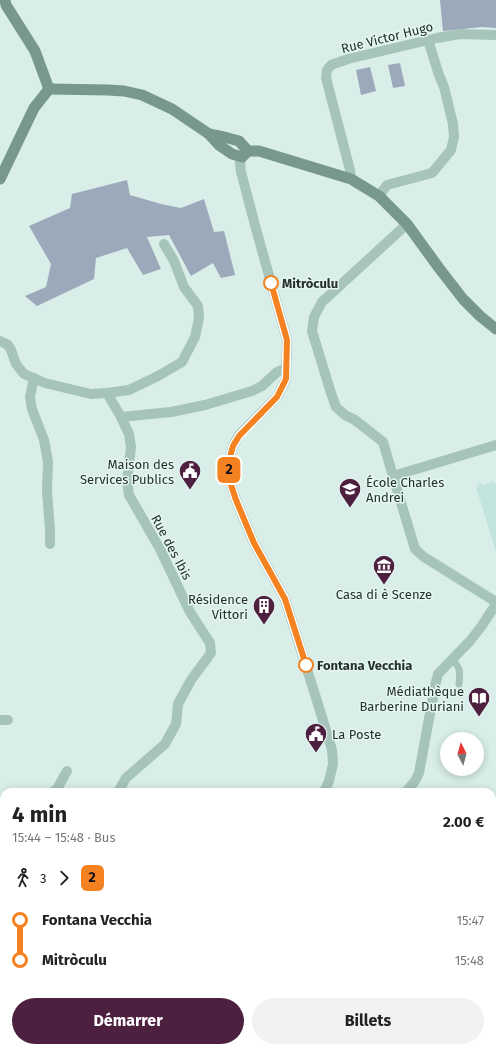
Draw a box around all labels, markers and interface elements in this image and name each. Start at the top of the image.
street label: Rue Victor Hugo [340,19,435,56]
marker: Mitròculu [263,275,279,291]
place label: Mitròculu [282,276,338,291]
place label: Maison des Services Publics [80,457,174,487]
line badge: 2 [216,457,242,483]
public building icon: Maison des Services Publics [177,458,203,491]
text: 2 [225,461,233,478]
place label: École Charles Andrei [366,475,444,505]
school or university icon: École Charles Andrei [337,476,363,509]
street label: Rue des Ibis [148,512,195,582]
museum icon: Casa di è Scenze [371,553,397,586]
place label: Casa di è Scenze [336,587,432,602]
place label: Résidence Vittori [188,592,248,622]
building icon: Résidence Vittori [251,593,277,626]
marker: Fontana Vecchia [298,657,314,673]
place label: Fontana Vecchia [317,658,412,673]
place label: Médiathèque Barberine Duriani [359,684,464,714]
library icon: Médiathèque Barberine Duriani [466,685,492,718]
public building icon: La Poste [303,721,329,754]
place label: La Poste [332,727,381,742]
north arrow [440,732,484,776]
map controls [440,732,484,776]
text: 4 min [12,801,67,828]
text: 2.00 € [443,813,484,831]
text: 15:44 – 15:48 · Bus [12,830,116,845]
icon: walk [12,867,34,889]
icon: forward [53,867,75,889]
text: 2 [89,869,96,886]
text: 3 [40,871,47,886]
text: Fontana Vecchia [42,911,152,929]
text: 15:47 [456,913,484,928]
text: Mitròculu [42,951,107,969]
text: 15:48 [455,953,484,968]
button: Démarrer [12,998,244,1044]
button: Billets [252,998,484,1044]

